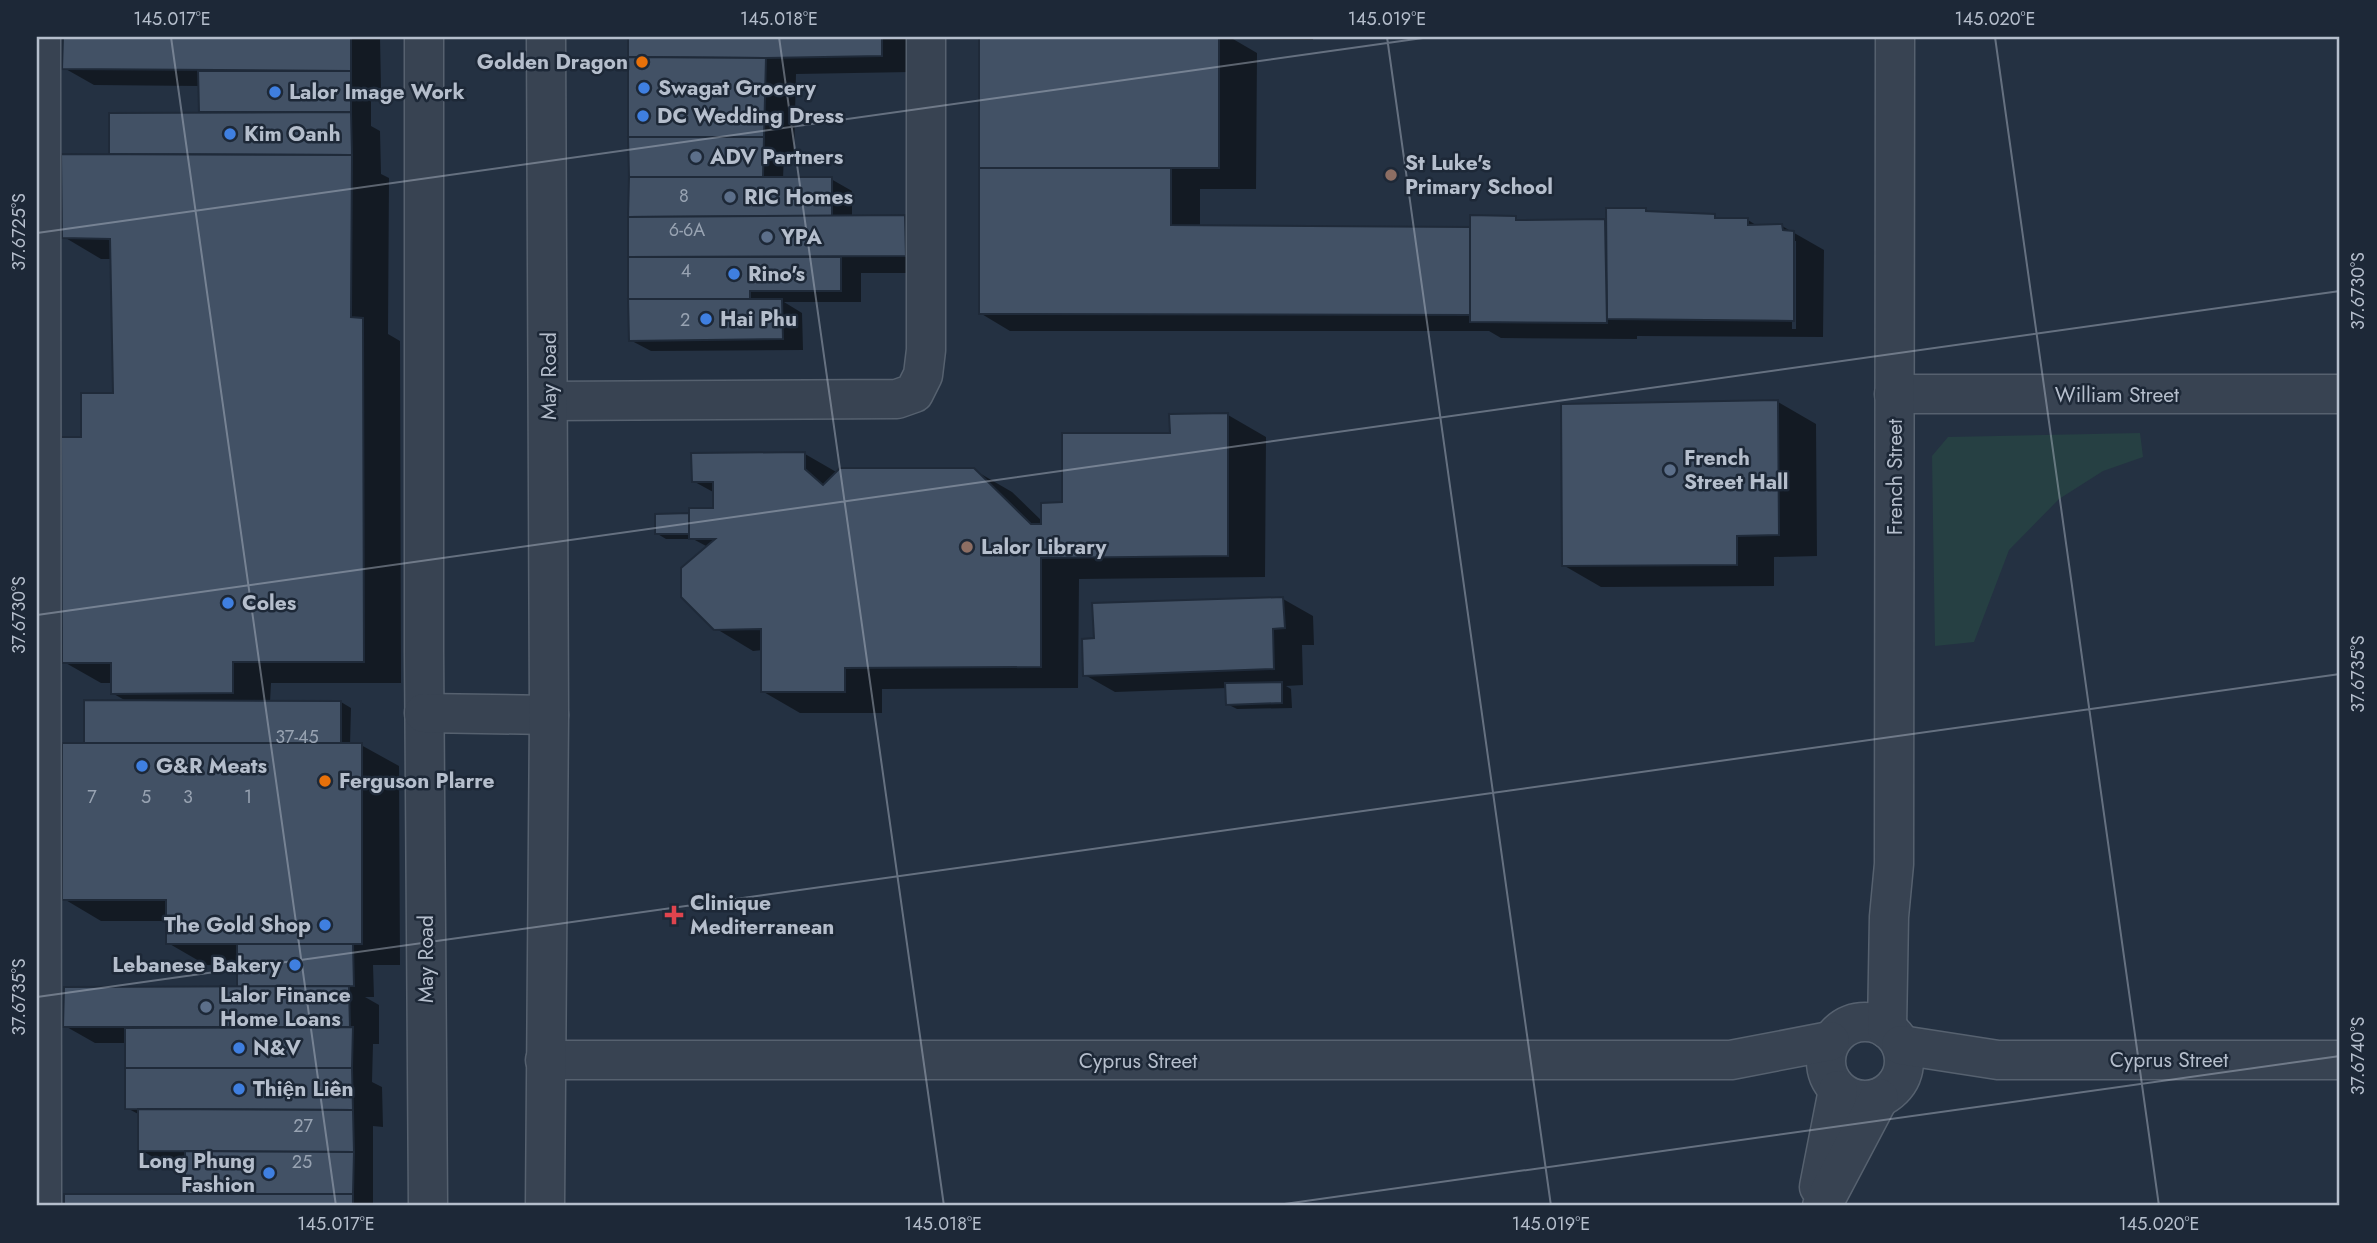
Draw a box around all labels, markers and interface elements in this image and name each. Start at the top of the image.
text: 145.017°E [133,6,211,32]
text: 145.018°E [740,6,818,32]
text: 145.019°E [1348,6,1426,32]
text: 145.020°E [1955,6,2035,32]
place label: Golden Dragon [477,47,628,77]
marker: Golden Dragon [634,54,650,70]
place label: Swagat Grocery [658,73,817,103]
place label: Lalor Image Work [289,77,465,107]
marker: Swagat Grocery [636,80,652,96]
marker: Lalor Image Work [267,84,283,100]
place label: DC Wedding Dress [657,101,844,131]
marker: DC Wedding Dress [635,108,651,124]
place label: Kim Oanh [244,119,341,149]
marker: Kim Oanh [222,126,238,142]
place label: ADV Partners [709,142,844,172]
place label: St Luke's Primary School [1405,148,1553,202]
marker: ADV Partners [688,149,704,165]
marker: St Luke's Primary School [1383,167,1399,183]
place label: RIC Homes [744,182,853,212]
house number: 8 [679,183,689,209]
marker: RIC Homes [722,189,738,205]
text: 37.6725°S [6,193,32,271]
house number: 6-6A [669,217,705,243]
place label: YPA [780,222,822,252]
marker: YPA [759,229,775,245]
text: 37.6730°S [2345,252,2371,330]
house number: 4 [681,258,691,284]
place label: Rino's [748,259,806,289]
marker: Rino's [726,266,742,282]
place label: Hai Phu [720,304,797,334]
house number: 2 [680,307,690,333]
marker: Hai Phu [698,311,714,327]
street label: May Road [534,332,564,420]
street label: William Street [2055,380,2179,410]
street label: French Street [1880,419,1910,535]
place label: French Street Hall [1684,443,1788,497]
marker: French Street Hall [1662,462,1678,478]
place label: Lalor Library [981,532,1107,562]
marker: Lalor Library [959,539,975,555]
text: 37.6730°S [6,576,32,654]
place label: Coles [242,588,297,618]
marker: Coles [220,595,236,611]
text: 37.6735°S [2345,635,2371,713]
house number: 37-45 [275,724,319,750]
place label: G&R Meats [156,751,268,781]
marker: G&R Meats [134,758,150,774]
place label: Ferguson Plarre [339,766,495,796]
marker: Ferguson Plarre [317,773,333,789]
house number: 7 [87,784,97,810]
house number: 5 [141,784,151,810]
house number: 3 [183,784,193,810]
house number: 1 [244,784,252,810]
place label: Clinique Mediterranean [690,888,834,942]
marker: Clinique Mediterranean [664,905,684,925]
place label: The Gold Shop [164,910,311,940]
street label: May Road [411,915,441,1003]
marker: The Gold Shop [317,917,333,933]
place label: Lebanese Bakery [112,950,282,980]
marker: Lebanese Bakery [287,957,303,973]
text: 37.6735°S [6,958,32,1036]
place label: Lalor Finance Home Loans [220,980,351,1034]
marker: Lalor Finance Home Loans [198,999,214,1015]
text: 37.6740°S [2345,1017,2371,1095]
place label: N&V [253,1033,301,1063]
marker: N&V [231,1040,247,1056]
street label: Cyprus Street [2110,1045,2228,1075]
street label: Cyprus Street [1079,1046,1197,1076]
place label: Thiện Liên [253,1074,354,1104]
marker: Thiện Liên [231,1081,247,1097]
house number: 27 [293,1113,313,1139]
place label: Long Phung Fashion [138,1146,255,1200]
house number: 25 [292,1149,312,1175]
marker: Long Phung Fashion [261,1165,277,1181]
text: 145.017°E [297,1211,375,1237]
text: 145.018°E [904,1211,982,1237]
text: 145.019°E [1512,1211,1590,1237]
text: 145.020°E [2119,1211,2199,1237]

